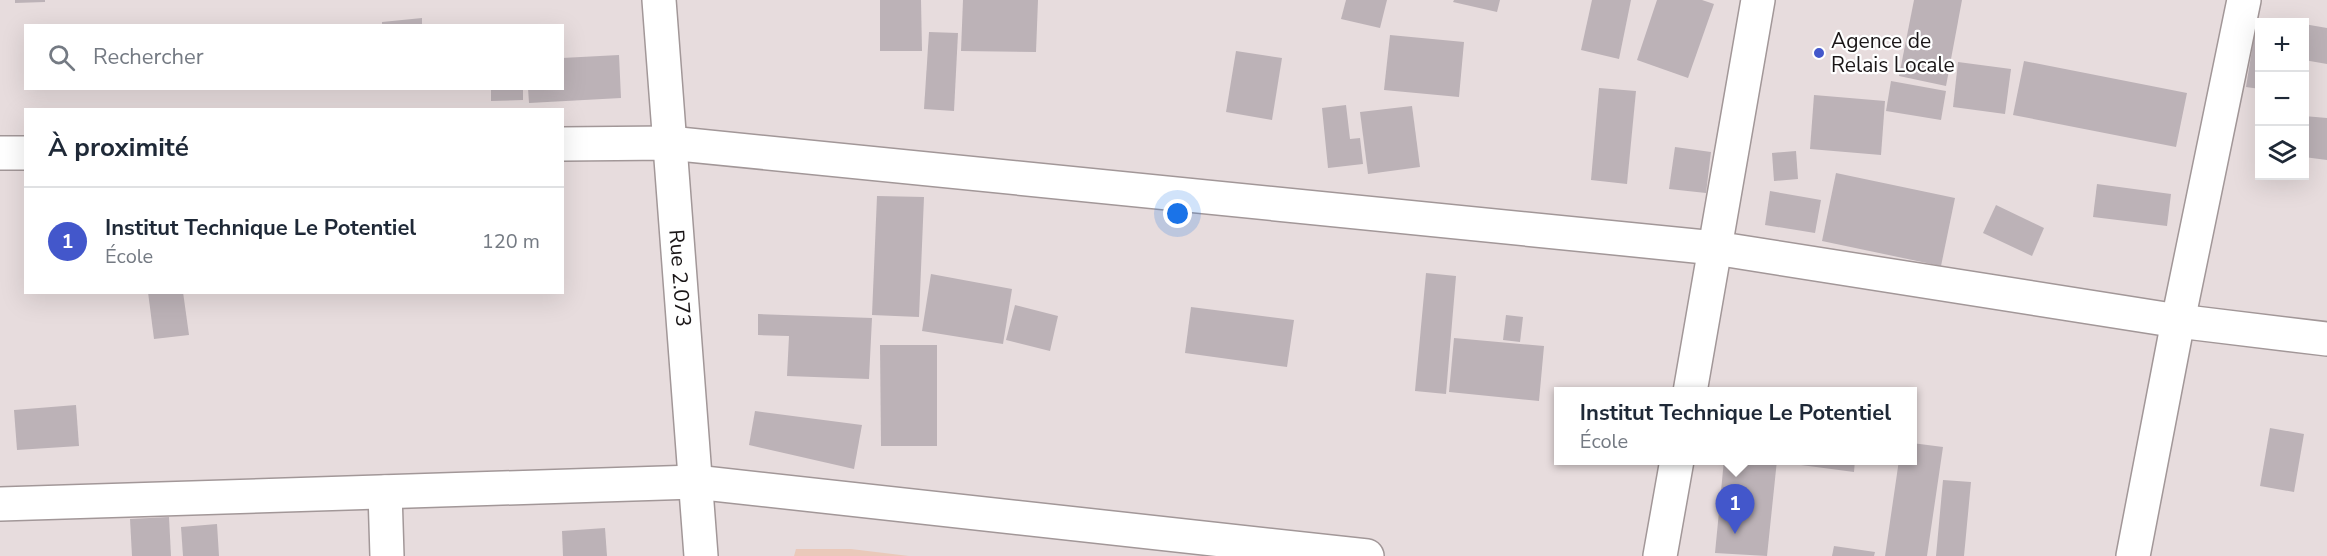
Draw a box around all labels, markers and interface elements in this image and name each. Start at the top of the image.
map controls [2255,18,2309,180]
button: + [2255,18,2309,72]
search box [24,24,564,90]
place label: Agence de Relais Locale [1831,27,1955,79]
icon: search [45,41,78,74]
text: Rechercher [93,42,204,72]
marker: Agence de Relais Locale [1812,46,1826,60]
button: − [2255,72,2309,126]
button: layers [2255,126,2309,180]
text: À proximité [48,130,189,165]
your location [1163,199,1192,228]
text: Institut Technique Le Potentiel [105,213,416,243]
text: 1 [62,228,74,255]
text: 120 m [482,228,540,255]
street label: Rue 2.073 [662,228,698,328]
text: École [105,243,153,270]
popup [1554,387,1917,465]
text: Institut Technique Le Potentiel [1580,398,1891,428]
text: École [1580,428,1628,455]
pin: 1 [1716,484,1754,534]

